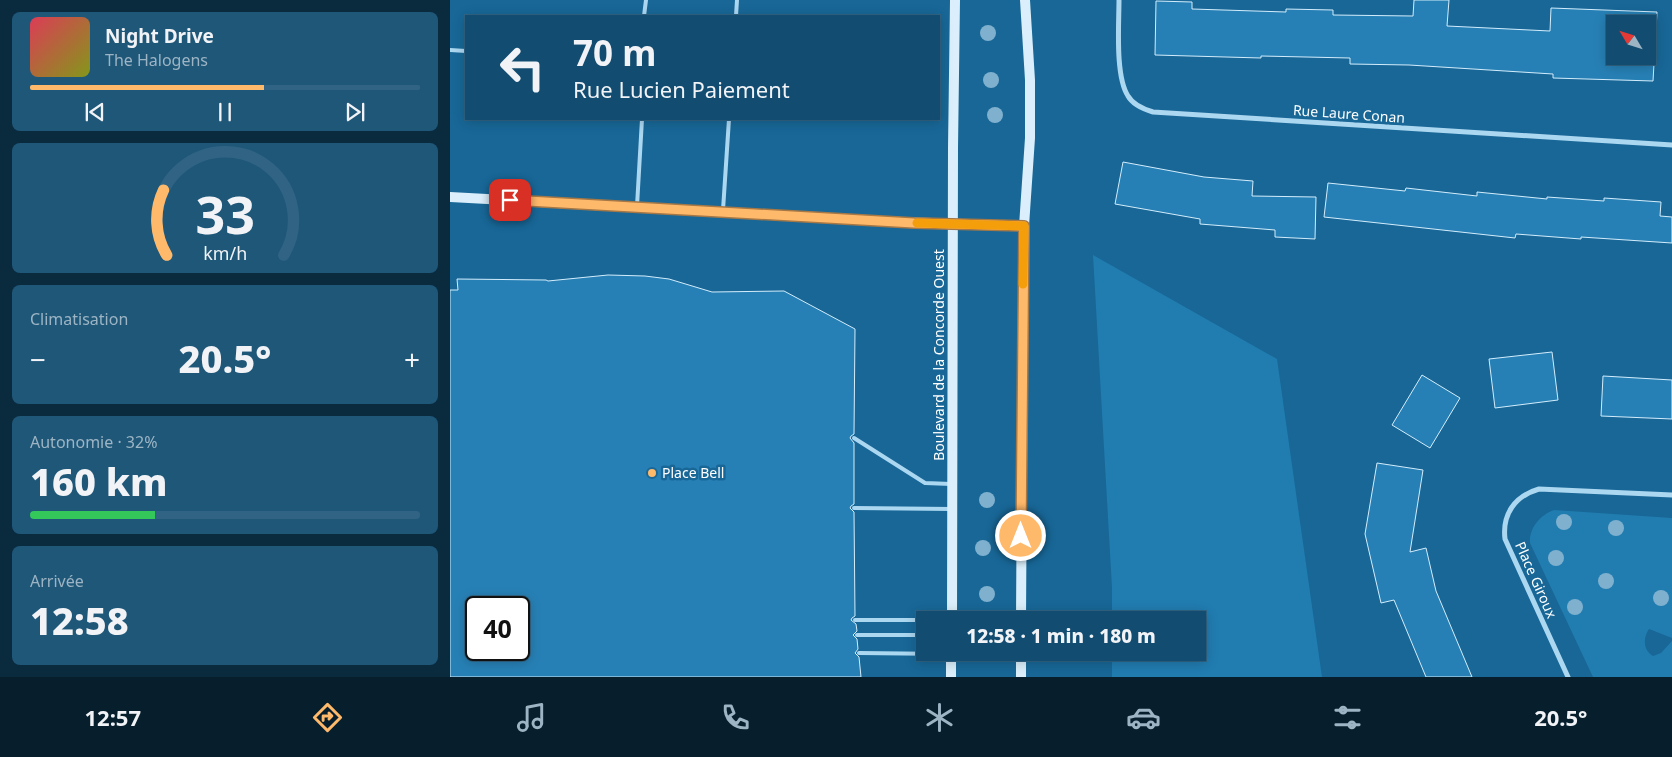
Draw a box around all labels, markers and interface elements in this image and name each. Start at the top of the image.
north arrow [1606,15,1656,65]
map controls [1606,15,1656,65]
text: Night Drive [105,23,214,49]
text: 70 m [573,29,656,76]
icon: left [490,35,555,100]
text: The Halogens [105,49,208,71]
text: Rue Lucien Paiement [573,74,790,104]
icon: previous [81,98,109,126]
icon: pause [211,98,239,126]
icon: next [341,98,369,126]
street label: Rue Laure Conan [1292,100,1406,127]
text: 33 [195,178,255,249]
pin [489,179,531,221]
icon: arrive [496,186,524,214]
text: km/h [203,241,247,265]
street label: Boulevard de la Concorde Ouest [929,249,948,461]
text: Climatisation [30,308,128,330]
text: 20.5° [179,332,271,384]
text: − [30,340,46,378]
text: + [404,340,420,378]
text: Autonomie · 32% [30,431,157,453]
text: 160 km [30,455,168,507]
place label: Place Bell [662,463,724,482]
marker: Place Bell [646,467,658,479]
position arrow [994,509,1046,561]
street label: Place Giroux [1511,538,1562,622]
text: Arrivée [30,570,84,592]
text: 12:58 [30,594,129,646]
speed limit sign: 40 [465,596,530,661]
text: 12:58 · 1 min · 180 m [966,623,1156,649]
icon: directions [310,700,345,735]
icon: music [514,700,549,735]
icon: phone [718,700,753,735]
icon: climate [922,700,957,735]
icon: car [1126,700,1161,735]
icon: filters [1330,700,1365,735]
text: 12:57 [85,702,141,732]
text: 20.5° [1534,702,1587,732]

